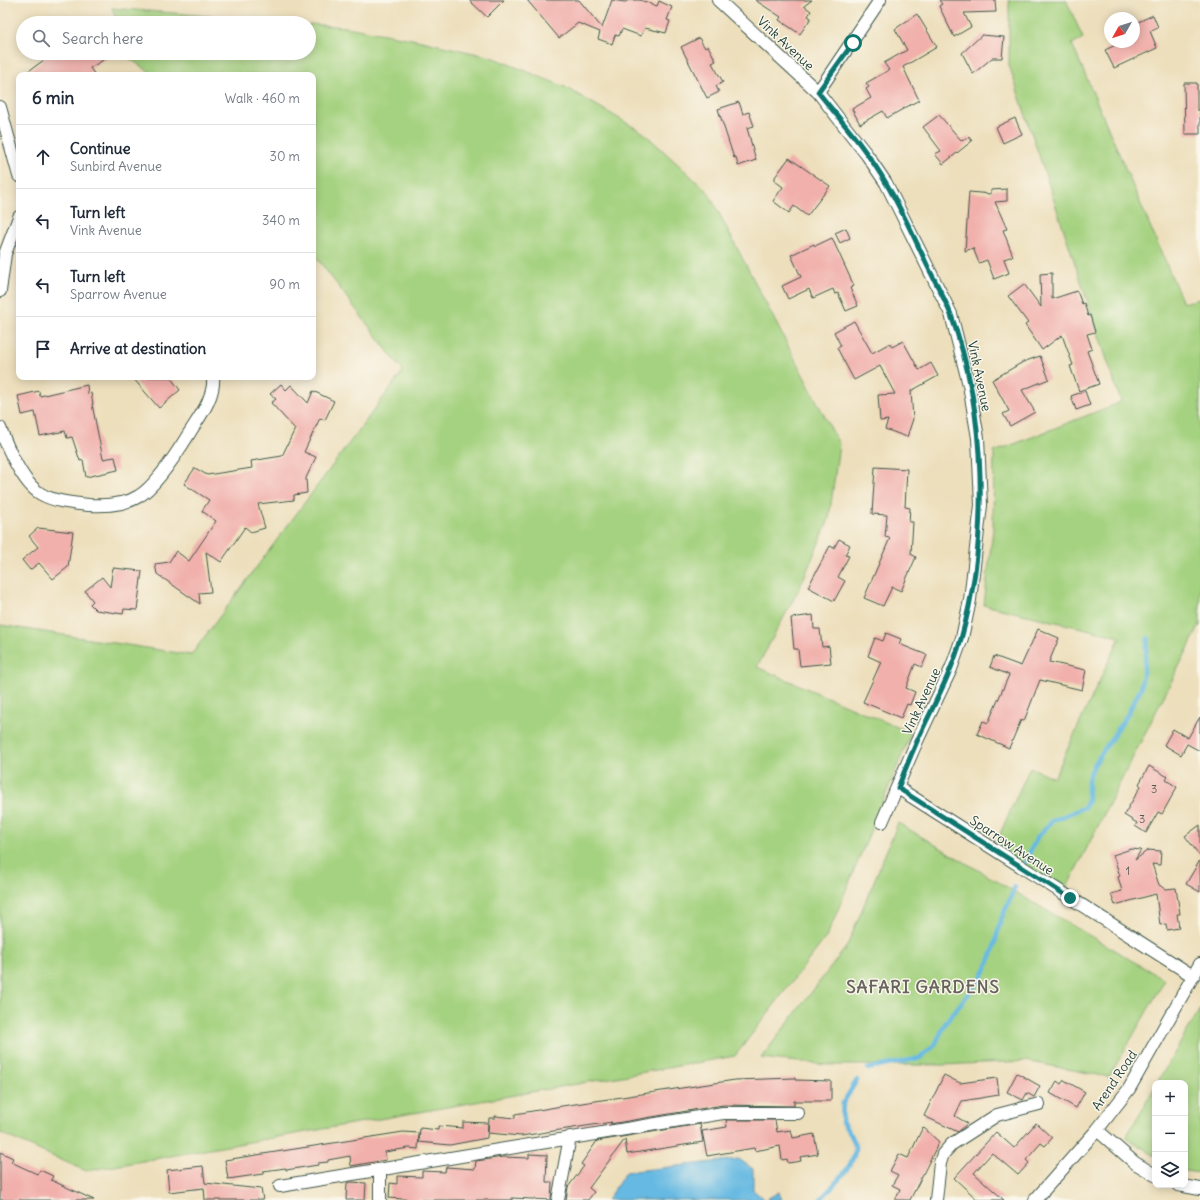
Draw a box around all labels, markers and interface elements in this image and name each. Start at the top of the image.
north arrow [1104,12,1140,48]
street label: Vink Avenue [754,13,818,74]
search box [16,16,316,60]
icon: search [30,27,52,49]
text: Search here [62,29,143,48]
route start [844,34,862,52]
text: 6 min [32,87,74,109]
text: Walk · 460 m [225,90,300,107]
text: Continue [70,139,131,158]
icon: ahead [32,146,54,168]
text: 30 m [270,148,300,165]
text: Sunbird Avenue [70,158,162,175]
text: Turn left [70,203,125,222]
icon: left [32,210,54,232]
text: 340 m [262,212,300,229]
text: Vink Avenue [70,222,142,239]
text: Turn left [70,267,125,286]
icon: left [32,274,54,296]
text: 90 m [269,276,300,293]
text: Sparrow Avenue [70,286,167,303]
icon: arrive [32,338,54,360]
text: Arrive at destination [70,339,206,358]
street label: Vink Avenue [964,339,995,413]
street label: Vink Avenue [899,665,944,737]
house number: 3 [1151,782,1157,796]
street label: Sparrow Avenue [967,812,1057,879]
house number: 3 [1139,812,1145,826]
house number: 1 [1126,864,1130,878]
route end [1061,889,1079,907]
district label: SAFARI GARDENS [846,976,1000,998]
street label: Arend Road [1088,1047,1141,1114]
map controls [1152,1080,1188,1188]
button: + [1152,1080,1188,1116]
button: − [1152,1116,1188,1152]
button: layers [1152,1152,1188,1188]

